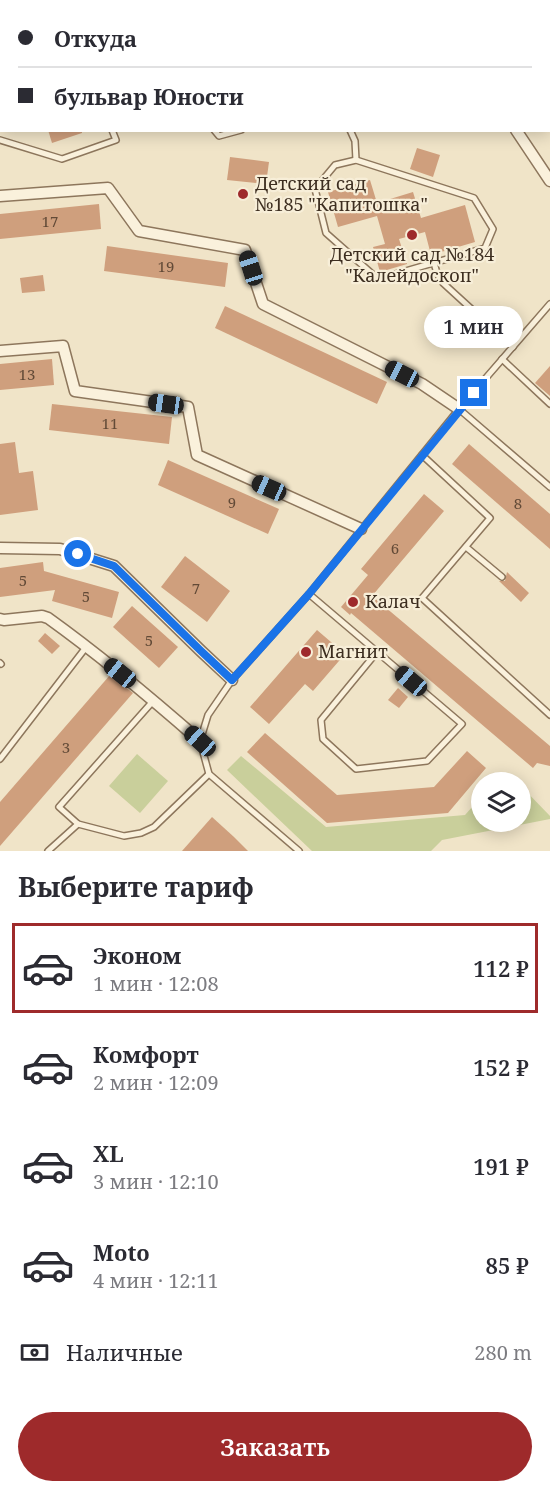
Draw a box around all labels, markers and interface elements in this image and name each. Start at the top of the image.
text: Откуда [54,23,137,53]
text: бульвар Юности [54,81,244,111]
place label: Детский сад №185 "Капитошка" [255,171,428,216]
marker: Детский сад №185 "Капитошка" [236,187,250,201]
house number: 17 [42,211,58,231]
marker: Детский сад №184 "Калейдоскоп" [405,228,419,242]
place label: Детский сад №184 "Калейдоскоп" [330,242,494,287]
car [237,248,265,288]
house number: 19 [158,256,174,276]
callout: 1 мин [424,306,524,348]
text: 1 мин [443,313,504,340]
car [382,358,422,390]
house number: 13 [19,364,35,384]
route end [460,379,487,406]
car [147,393,185,415]
house number: 11 [102,413,118,433]
car [249,472,289,504]
house number: 9 [228,492,236,512]
house number: 8 [514,493,522,513]
house number: 6 [391,538,399,558]
route start [64,540,91,567]
house number: 5 [19,570,27,590]
house number: 7 [192,578,200,598]
house number: 5 [82,586,90,606]
place label: Калач [365,589,421,613]
marker: Калач [346,595,360,609]
house number: 5 [145,630,153,650]
place label: Магнит [318,639,388,663]
marker: Магнит [299,645,313,659]
car [100,655,140,691]
car [391,663,431,699]
car [181,722,219,760]
house number: 3 [62,737,70,757]
map controls [471,772,531,832]
button: layers [471,772,531,832]
text: Выберите тариф [18,868,254,905]
text: Эконом [93,940,181,970]
icon: car [21,941,75,995]
text: 112 ₽ [473,953,529,983]
text: 1 мин · 12:08 [93,970,219,997]
text: Комфорт [93,1039,199,1069]
icon: car [21,1040,75,1094]
text: 152 ₽ [473,1052,529,1082]
text: 2 мин · 12:09 [93,1069,219,1096]
text: XL [93,1138,124,1168]
icon: car [21,1139,75,1193]
text: 191 ₽ [473,1151,529,1181]
text: 3 мин · 12:10 [93,1168,219,1195]
text: Moto [93,1237,150,1267]
icon: car [21,1238,75,1292]
text: 85 ₽ [486,1250,529,1280]
text: 4 мин · 12:11 [93,1267,219,1294]
icon: cash [18,1336,51,1369]
text: Наличные [66,1337,183,1367]
text: 280 m [474,1339,532,1366]
button: Заказать [18,1412,532,1481]

